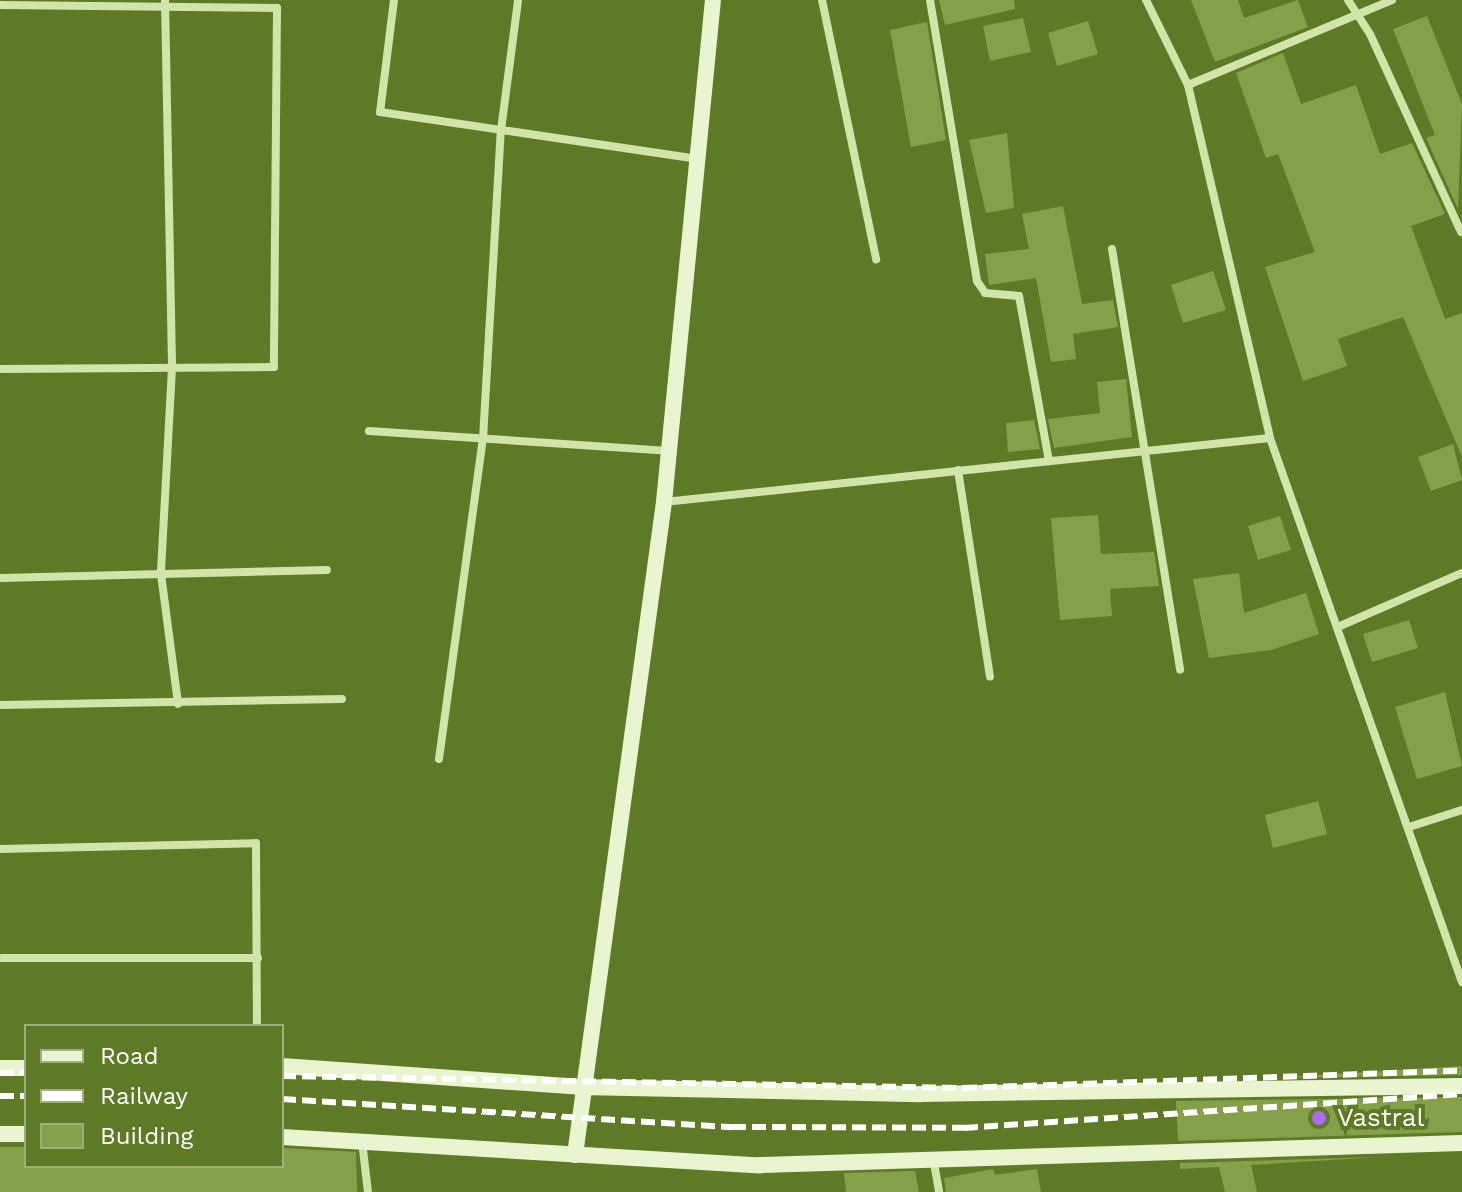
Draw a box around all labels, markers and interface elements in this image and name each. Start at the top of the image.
legend [24,1024,284,1168]
text: Road [100,1042,159,1070]
text: Railway [100,1082,188,1110]
place label: Vastral [1337,1102,1425,1134]
marker: Vastral [1308,1107,1330,1129]
text: Building [100,1122,193,1150]

